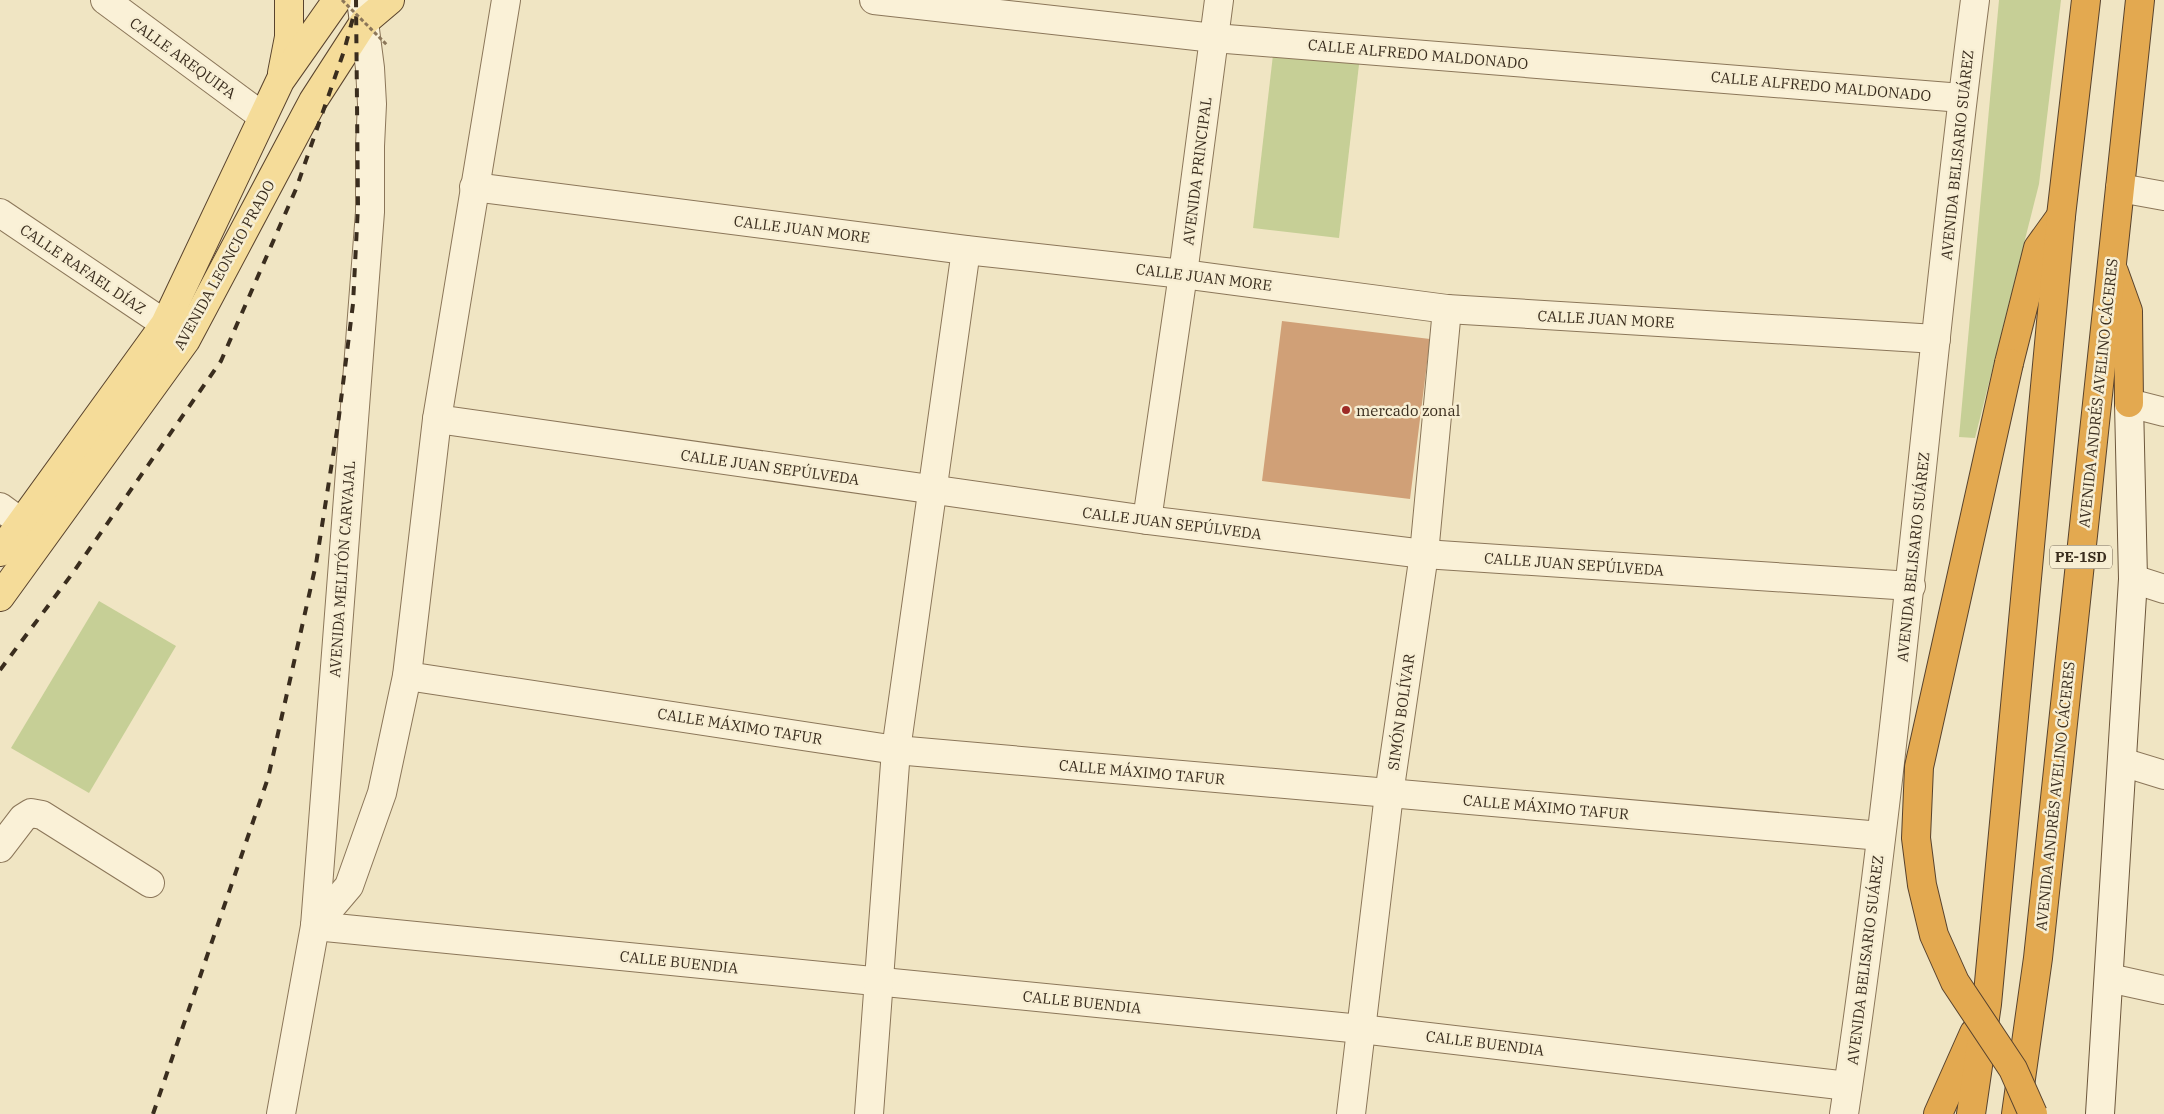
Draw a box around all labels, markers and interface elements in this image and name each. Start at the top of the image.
street label: CALLE AREQUIPA [126,13,240,103]
street label: CALLE ALFREDO MALDONADO [1307,35,1529,73]
street label: AVENIDA BELISARIO SUÁREZ [1937,49,1977,261]
street label: CALLE ALFREDO MALDONADO [1710,67,1932,105]
street label: AVENIDA PRINCIPAL [1178,96,1216,246]
street label: AVENIDA LEONCIO PRADO [169,177,279,353]
street label: CALLE JUAN MORE [733,211,871,247]
street label: CALLE RAFAEL DÍAZ [16,220,150,318]
street label: AVENIDA ANDRÉS AVELINO CÁCERES [2074,257,2122,529]
street label: CALLE JUAN MORE [1135,259,1273,295]
street label: CALLE JUAN MORE [1537,306,1675,332]
place label: mercado zonal [1356,401,1460,420]
marker: mercado zonal [1340,404,1352,416]
street label: CALLE JUAN SEPÚLVEDA [679,445,861,489]
street label: AVENIDA BELISARIO SUÁREZ [1893,451,1933,663]
street label: AVENIDA MELITÓN CARVAJAL [325,460,359,678]
street label: CALLE JUAN SEPÚLVEDA [1081,503,1263,544]
road number: PE-1SD [2050,546,2112,568]
street label: CALLE JUAN SEPÚLVEDA [1483,548,1665,580]
street label: SIMÓN BOLÍVAR [1383,653,1419,771]
street label: AVENIDA ANDRÉS AVELINO CÁCERES [2031,660,2079,932]
street label: CALLE MÁXIMO TAFUR [656,704,824,748]
street label: CALLE MÁXIMO TAFUR [1058,755,1226,789]
street label: CALLE MÁXIMO TAFUR [1462,790,1630,824]
street label: AVENIDA BELISARIO SUÁREZ [1843,854,1887,1066]
street label: CALLE BUENDIA [619,946,740,978]
street label: CALLE BUENDIA [1022,986,1143,1018]
street label: CALLE BUENDIA [1425,1026,1546,1060]

